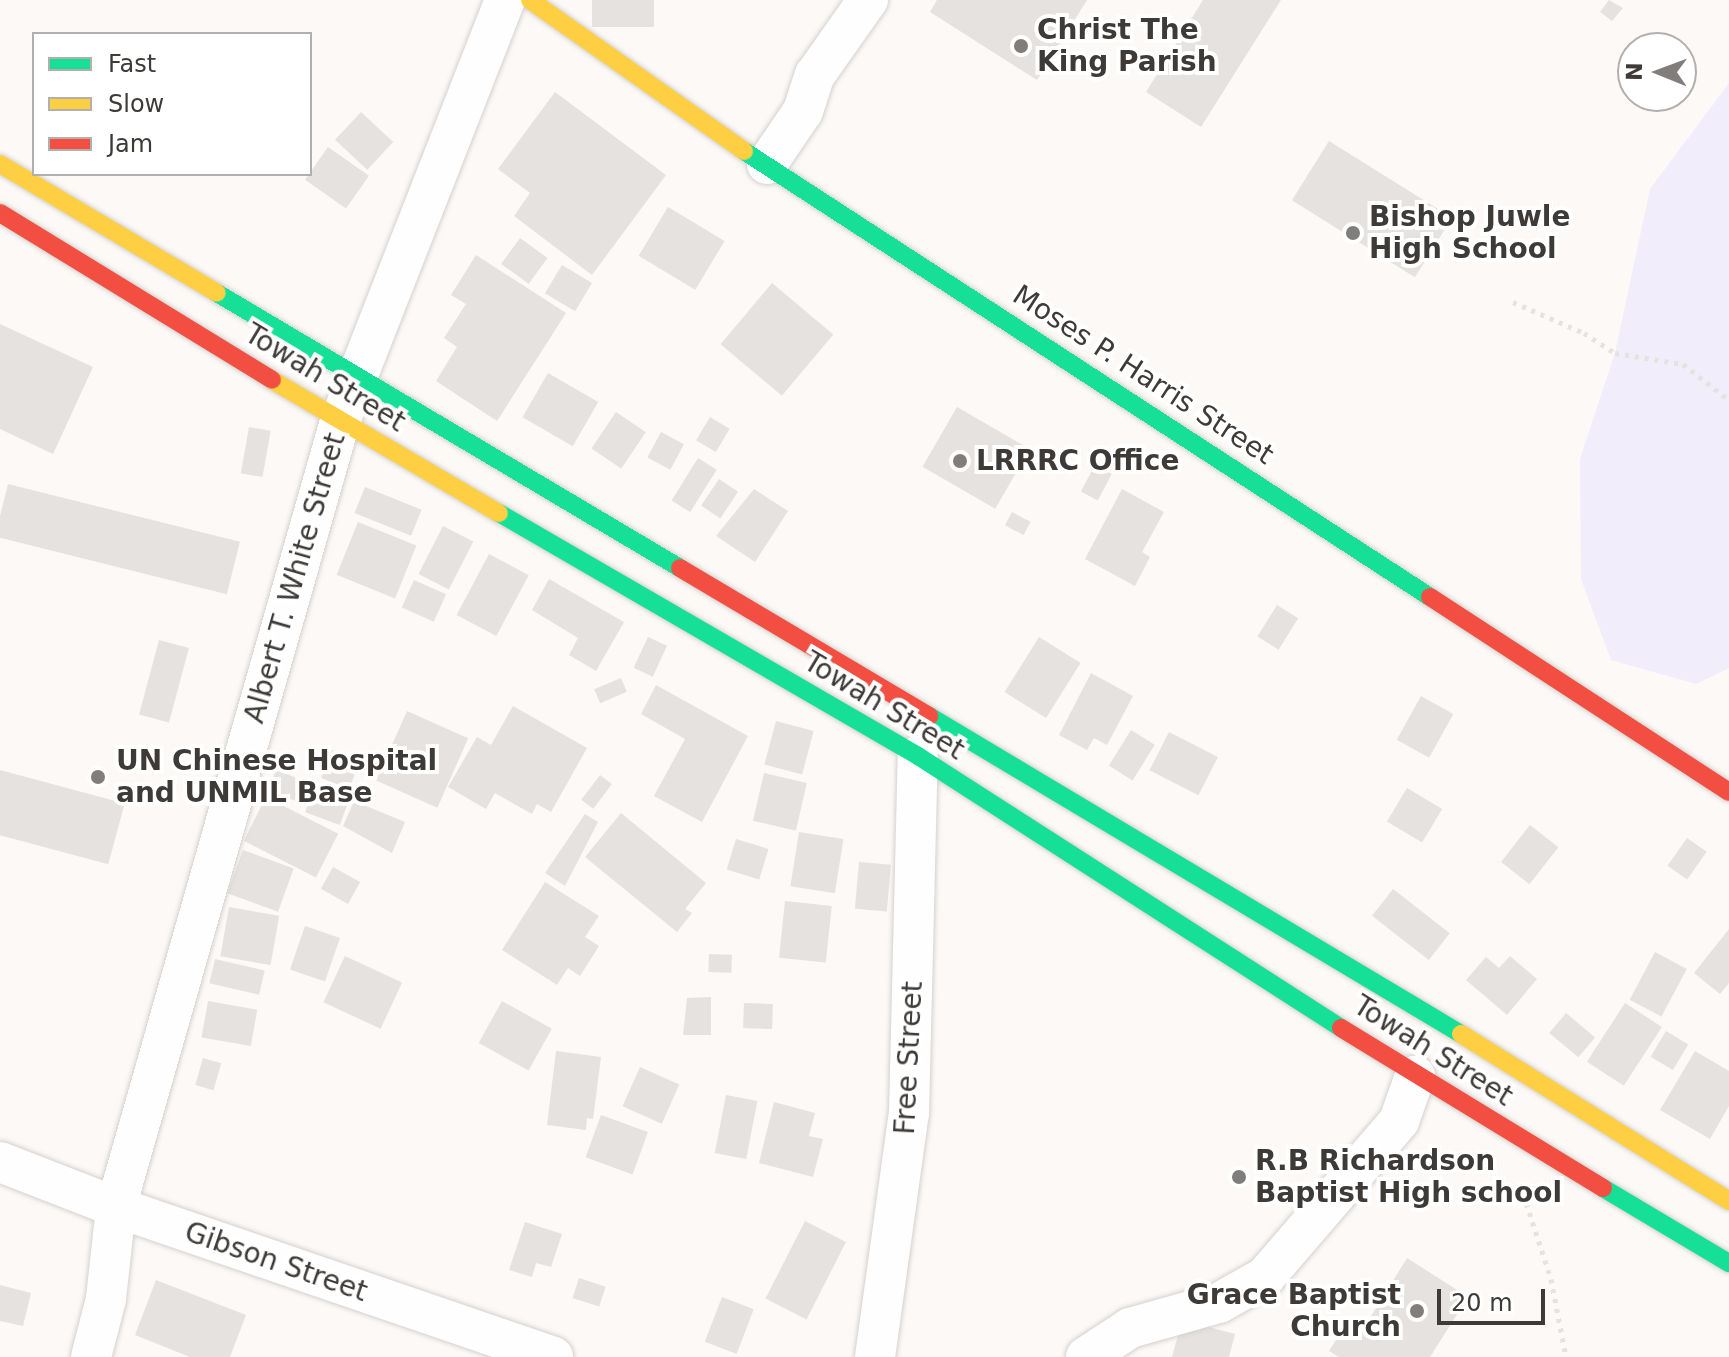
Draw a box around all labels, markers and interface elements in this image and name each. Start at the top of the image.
place label: Christ The King Parish [1037,13,1217,79]
legend [32,32,312,176]
north arrow [1617,32,1697,112]
marker: Christ The King Parish [1012,37,1030,55]
text: Fast [108,50,156,78]
text: N [1622,62,1647,81]
text: Slow [108,90,164,118]
text: Jam [108,130,153,158]
place label: Bishop Juwle High School [1369,200,1570,266]
marker: Bishop Juwle High School [1344,224,1362,242]
street label: Moses P. Harris Street [1006,278,1280,472]
street label: Towah Street [239,317,411,439]
street label: Albert T. White Street [237,429,353,727]
place label: LRRRC Office [976,444,1179,478]
marker: LRRRC Office [951,452,969,470]
street label: Towah Street [798,645,970,767]
place label: UN Chinese Hospital and UNMIL Base [116,744,437,810]
marker: UN Chinese Hospital and UNMIL Base [87,766,109,788]
street label: Free Street [888,981,930,1135]
street label: Towah Street [1347,989,1519,1113]
place label: R.B Richardson Baptist High school [1255,1144,1562,1210]
marker: R.B Richardson Baptist High school [1230,1168,1248,1186]
street label: Gibson Street [180,1215,372,1309]
scale bar [1441,1273,1549,1323]
place label: Grace Baptist Church [1187,1278,1401,1344]
text: 20 m [1451,1289,1513,1317]
marker: Grace Baptist Church [1408,1302,1426,1320]

